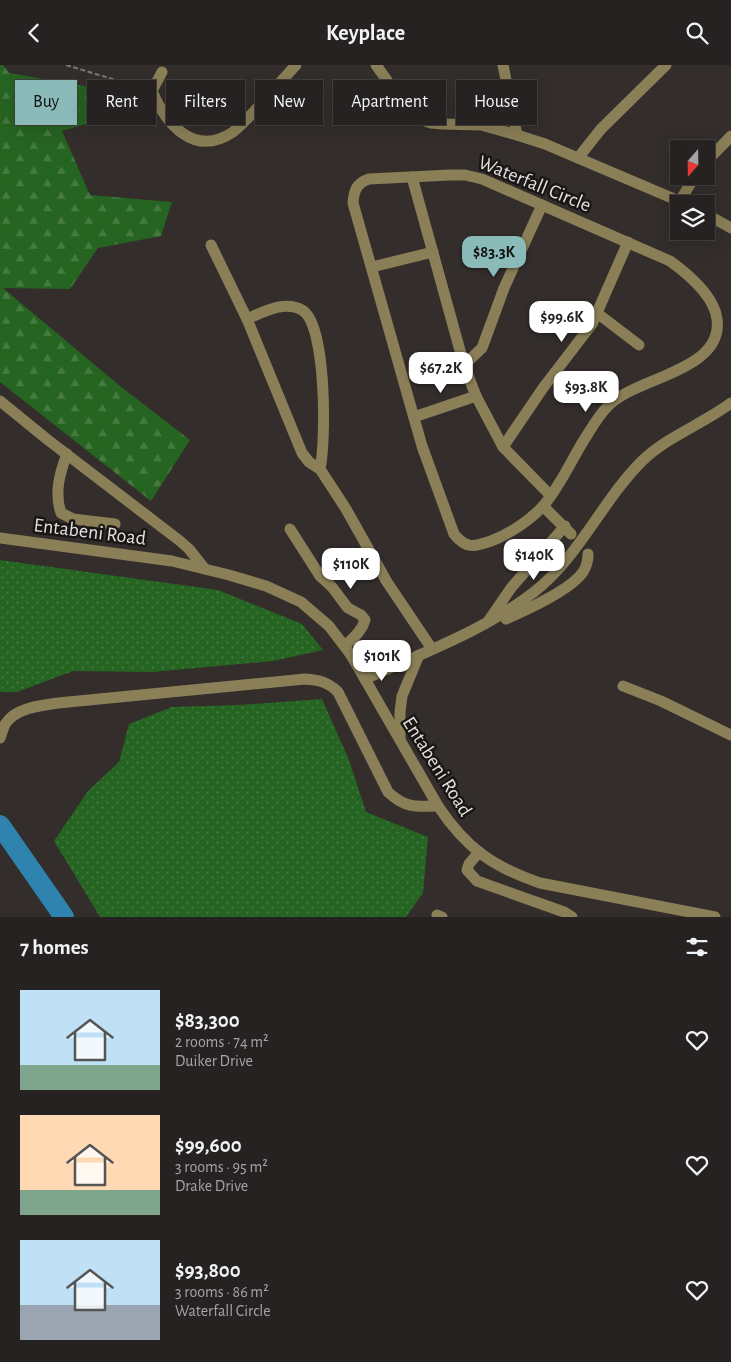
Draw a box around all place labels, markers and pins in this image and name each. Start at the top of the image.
pin: $83.3K [453,235,535,278]
pin: $99.6K [521,301,603,343]
pin: $67.2K [400,351,482,394]
pin: $93.8K [545,371,627,413]
pin: $140K [499,539,569,581]
pin: $110K [316,547,386,590]
pin: $101K [347,639,417,682]

